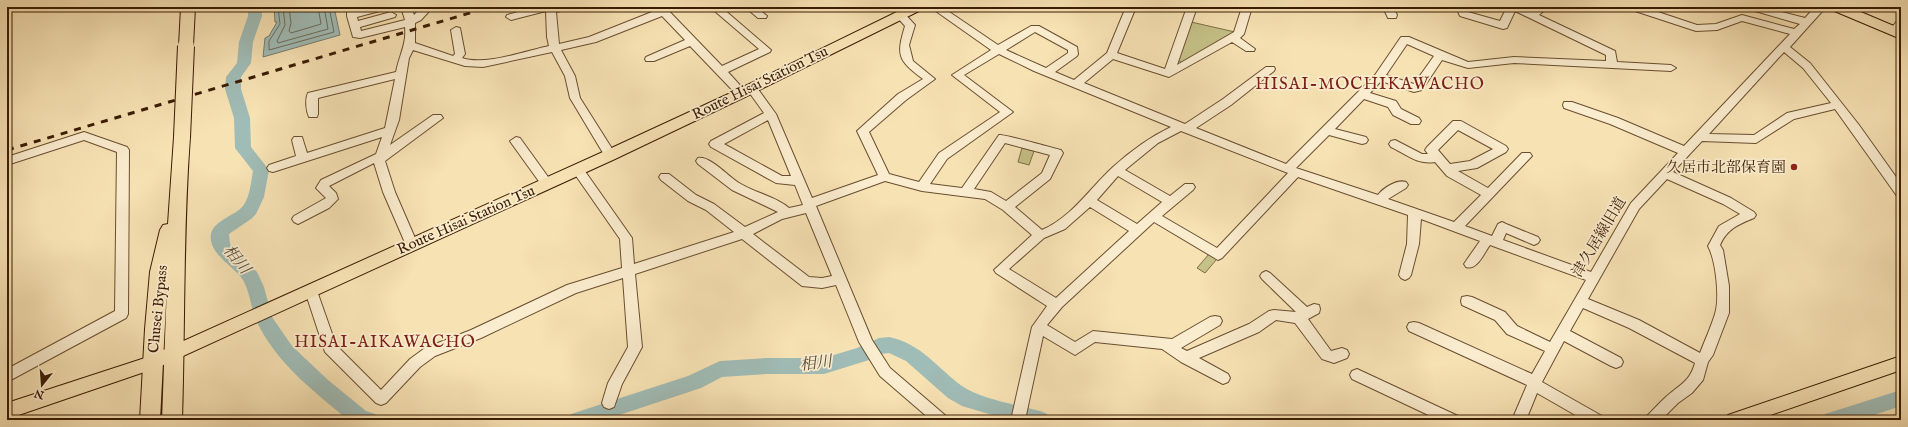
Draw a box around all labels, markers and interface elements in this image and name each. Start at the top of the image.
street label: Route Hisai Station Tsu [689,42,831,124]
district label: HISAI-MOCHIKAWACHO [1255,74,1485,95]
place label: 久居市北部保育園 [1666,158,1786,177]
marker: 久居市北部保育園 [1789,162,1799,172]
street label: Route Hisai Station Tsu [394,181,538,259]
street label: 津久居線旧道 [1568,194,1630,280]
water label: 相川 [218,241,255,280]
street label: Chusei Bypass [144,264,172,354]
district label: HISAI-AIKAWACHO [294,332,476,353]
water label: 相川 [799,352,835,376]
north arrow [22,365,62,405]
text: N [32,385,47,402]

